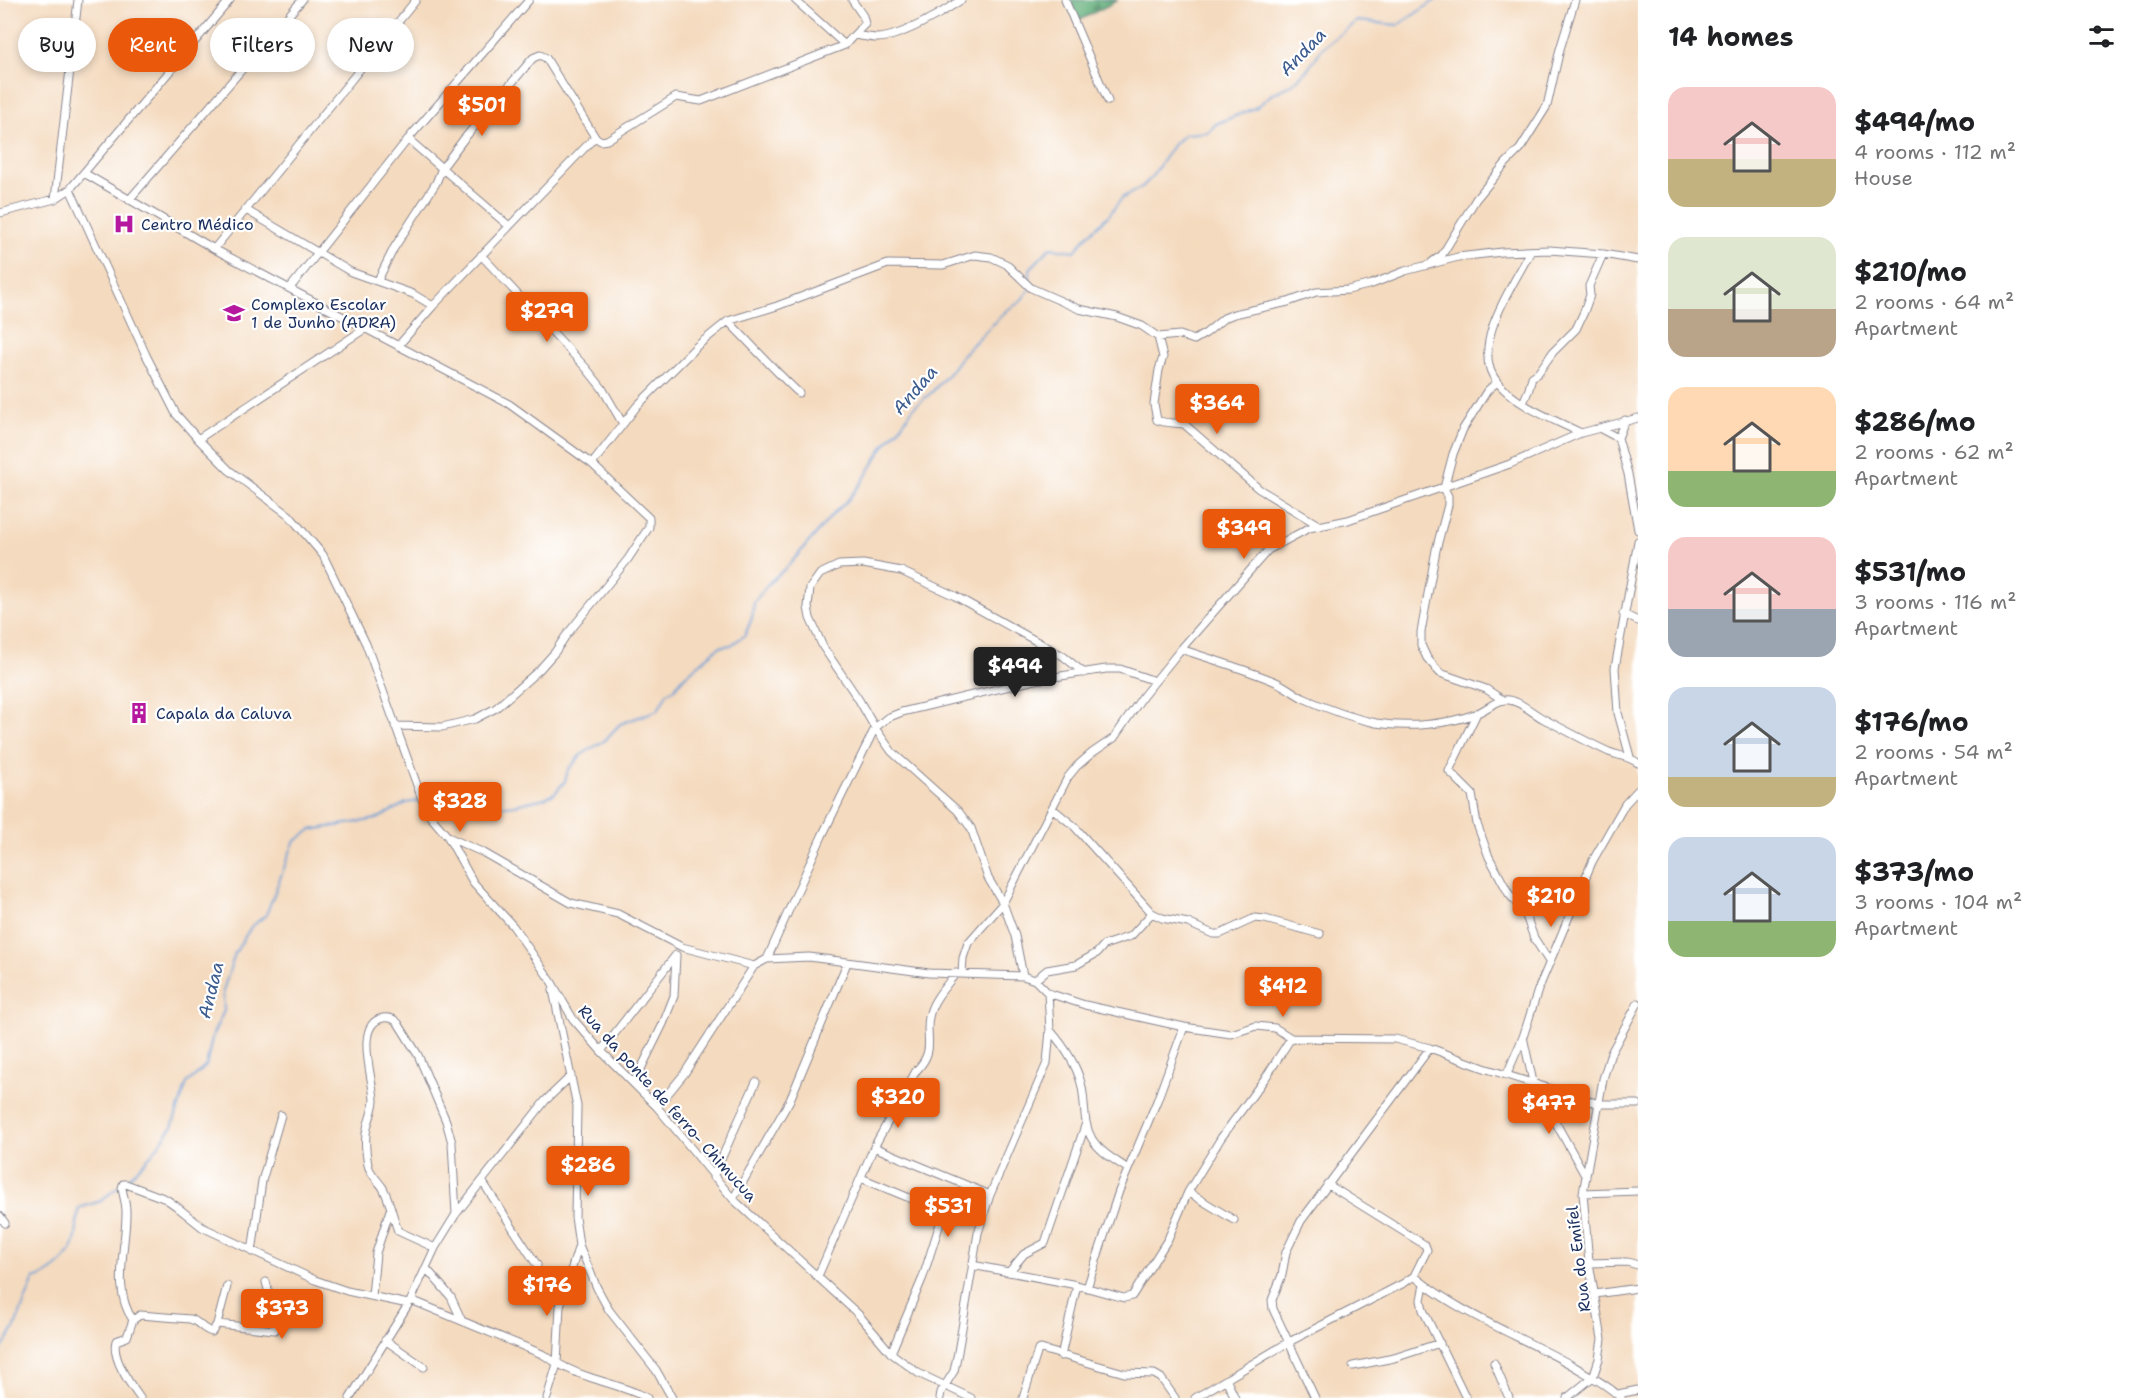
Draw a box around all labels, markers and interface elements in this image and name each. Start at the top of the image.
chip: Buy [18,18,96,72]
chip: Rent [108,18,198,72]
chip: Filters [210,18,315,72]
chip: New [327,18,414,72]
text: 14 homes [1668,19,1794,54]
icon: filters [2085,20,2118,53]
water label: Andaa [1274,23,1332,81]
pin: $501 [446,86,518,137]
text: $501 [458,92,506,118]
text: $494/mo [1854,104,1975,139]
icon: home [1716,111,1788,183]
text: 4 rooms · 112 m² [1854,139,2016,165]
text: House [1854,165,1913,191]
hospital icon: Centro Médico [112,212,136,236]
place label: Centro Médico [141,214,254,235]
text: $210/mo [1854,254,1967,289]
icon: home [1716,261,1788,333]
text: 2 rooms · 64 m² [1854,289,2014,315]
pin: $279 [511,292,583,343]
place label: Complexo Escolar 1 de Junho (ADRA) [251,294,396,333]
text: $279 [520,298,574,324]
school or university icon: Complexo Escolar 1 de Junho (ADRA) [222,301,246,325]
text: Apartment [1854,315,1958,341]
water label: Andaa [887,360,943,420]
pin: $364 [1181,384,1253,435]
text: $364 [1189,390,1245,416]
text: $286/mo [1854,404,1976,439]
icon: home [1716,411,1788,483]
text: 2 rooms · 62 m² [1854,439,2014,465]
text: Apartment [1854,465,1958,491]
pin: $349 [1208,509,1280,560]
text: $349 [1217,515,1271,541]
text: $531/mo [1854,554,1966,589]
icon: home [1716,561,1788,633]
text: 3 rooms · 116 m² [1854,589,2016,615]
text: Apartment [1854,615,1958,641]
pin: $494 [979,647,1051,698]
text: $494 [988,653,1042,679]
building icon: Capala da Caluva [127,701,151,725]
place label: Capala da Caluva [156,703,292,724]
text: $176/mo [1854,704,1969,739]
icon: home [1716,711,1788,783]
text: 2 rooms · 54 m² [1854,739,2013,765]
text: Apartment [1854,765,1958,791]
pin: $328 [424,782,496,833]
text: $328 [433,788,487,814]
text: $373/mo [1854,854,1974,889]
icon: home [1716,861,1788,933]
pin: $210 [1515,877,1587,928]
text: $210 [1527,883,1575,909]
text: 3 rooms · 104 m² [1854,889,2022,915]
text: Apartment [1854,915,1958,941]
water label: Andaa [192,959,230,1021]
pin: $412 [1247,967,1319,1018]
text: $412 [1259,973,1307,999]
street label: Rua da ponte de ferro- Chimucua [574,1001,762,1206]
pin: $320 [862,1078,934,1129]
text: $320 [871,1084,925,1110]
pin: $477 [1513,1084,1585,1135]
text: $477 [1522,1090,1576,1116]
pin: $286 [552,1146,624,1197]
text: $286 [560,1152,616,1178]
pin: $531 [912,1187,984,1238]
text: $531 [924,1193,972,1219]
street label: Rua do Emifel [1562,1204,1595,1313]
pin: $176 [511,1266,583,1317]
text: $176 [522,1272,572,1298]
pin: $373 [246,1289,318,1340]
text: $373 [255,1295,309,1321]

